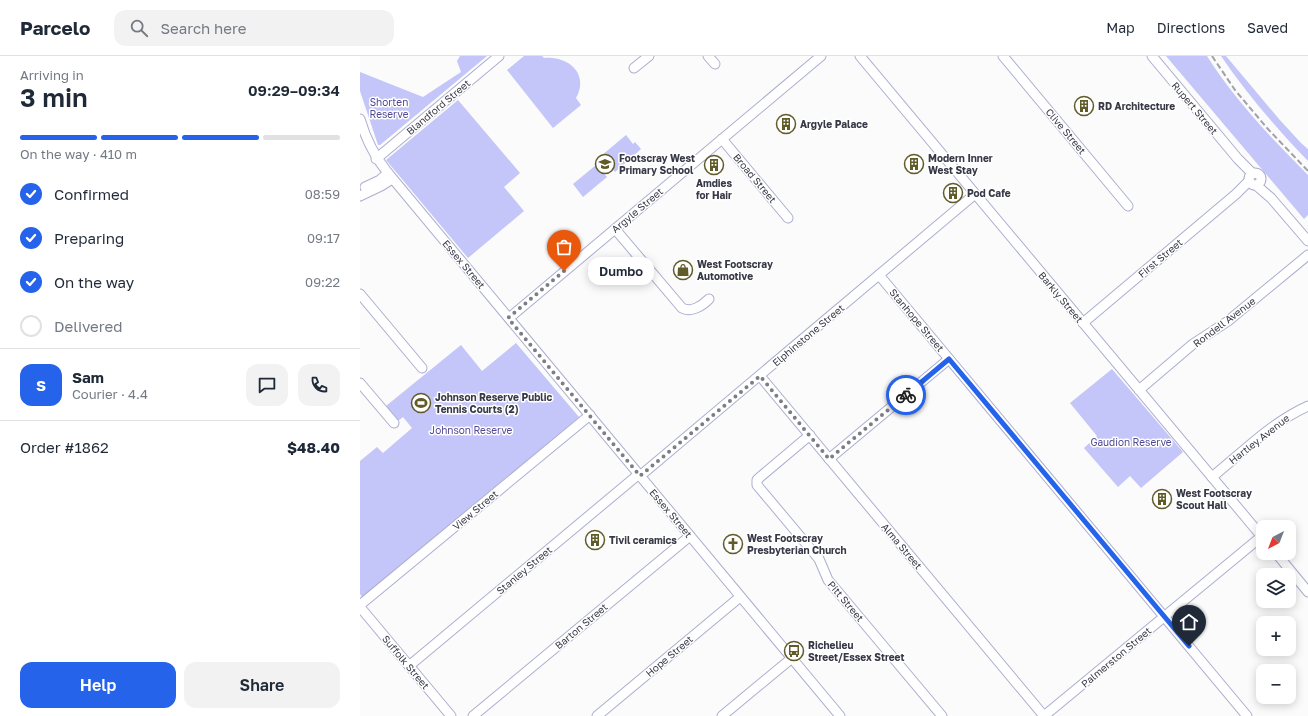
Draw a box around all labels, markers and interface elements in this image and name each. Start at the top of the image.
search box [114,10,394,46]
text: Parcelo [20,16,90,39]
icon: search [128,17,150,39]
text: Search here [160,19,246,37]
text: Map [1106,19,1135,36]
text: Directions [1157,19,1225,36]
text: Saved [1247,19,1288,36]
text: Arriving in [20,67,84,83]
street label: Blandford Street [404,77,472,137]
street label: Rupert Street [1170,79,1220,137]
text: 09:29–09:34 [248,81,340,99]
text: 3 min [20,82,88,113]
building icon: RD Architecture [1073,95,1095,117]
park label: Shorten Reserve [370,96,409,120]
place label: RD Architecture [1098,100,1175,112]
street label: Clive Street [1043,106,1089,156]
building icon: Argyle Palace [775,113,797,135]
place label: Argyle Palace [800,118,868,130]
text: On the way · 410 m [20,146,137,162]
street label: Broad Street [731,151,779,205]
place label: Footscray West Primary School [619,152,695,176]
place label: Modern Inner West Stay [928,152,993,176]
school or university icon: Footscray West Primary School [594,153,616,175]
building icon: Modern Inner West Stay [903,153,925,175]
building icon: Amdies for Hair [703,154,725,176]
place label: Amdies for Hair [696,177,733,201]
building icon: Pod Cafe [942,182,964,204]
icon: check [20,183,42,205]
text: Confirmed [54,185,129,203]
street label: Argyle Street [609,185,665,235]
text: 08:59 [305,186,340,202]
place label: Pod Cafe [967,187,1011,199]
icon: check [20,227,42,249]
text: Preparing [54,229,124,247]
text: 09:17 [307,230,340,246]
pin [547,230,581,271]
icon: bag [553,236,575,258]
street label: First Street [1135,236,1185,280]
street label: Essex Street [440,237,488,291]
callout: Dumbo [588,257,654,285]
place label: West Footscray Automotive [697,258,773,282]
shop icon: West Footscray Automotive [672,259,694,281]
text: Dumbo [599,263,643,279]
street label: Barkly Street [1036,269,1086,325]
icon: check [20,271,42,293]
text: On the way [54,273,134,291]
text: 09:22 [305,274,340,290]
street label: Stanhope Street [887,286,947,354]
street label: Rondell Avenue [1190,295,1258,349]
street label: Elphinstone Street [770,302,846,368]
text: Delivered [54,317,122,335]
button: chat [246,364,288,406]
button: phone [298,364,340,406]
text: Sam [72,368,104,386]
courier [886,375,926,415]
text: S [36,376,46,394]
icon: bike [895,384,917,406]
text: Courier · 4.4 [72,386,148,402]
place label: Johnson Reserve Public Tennis Courts (2) [435,391,552,415]
sports icon: Johnson Reserve Public Tennis Courts (2) [410,392,432,414]
street label: Hartley Avenue [1226,412,1292,466]
park label: Johnson Reserve [430,424,513,436]
park label: Gaudion Reserve [1090,436,1172,448]
text: Order #1862 [20,438,109,456]
text: $48.40 [287,438,340,456]
street label: Essex Street [647,486,695,540]
place label: West Footscray Scout Hall [1176,487,1252,511]
street label: View Street [450,488,500,532]
building icon: West Footscray Scout Hall [1151,488,1173,510]
north arrow [1256,520,1296,560]
map controls [1256,520,1296,704]
street label: Alma Street [879,521,925,571]
building icon: Tivil ceramics [584,529,606,551]
place label: West Footscray Presbyterian Church [747,532,847,556]
church icon: West Footscray Presbyterian Church [722,533,744,555]
place label: Tivil ceramics [609,534,677,546]
street label: Stanley Street [494,543,554,597]
button: layers [1256,568,1296,608]
street label: Pitt Street [826,578,866,624]
street label: Barton Street [552,601,610,651]
pin [1172,605,1206,646]
icon: home [1178,611,1200,633]
button: + [1256,616,1296,656]
street label: Palmerston Street [1079,624,1153,690]
street label: Suffolk Street [380,633,432,691]
street label: Hope Street [643,633,695,679]
place label: Richelieu Street/Essex Street [808,639,904,663]
bus stop icon: Richelieu Street/Essex Street [783,640,805,662]
button: Help [20,662,176,708]
button: Share [184,662,340,708]
button: − [1256,664,1296,704]

